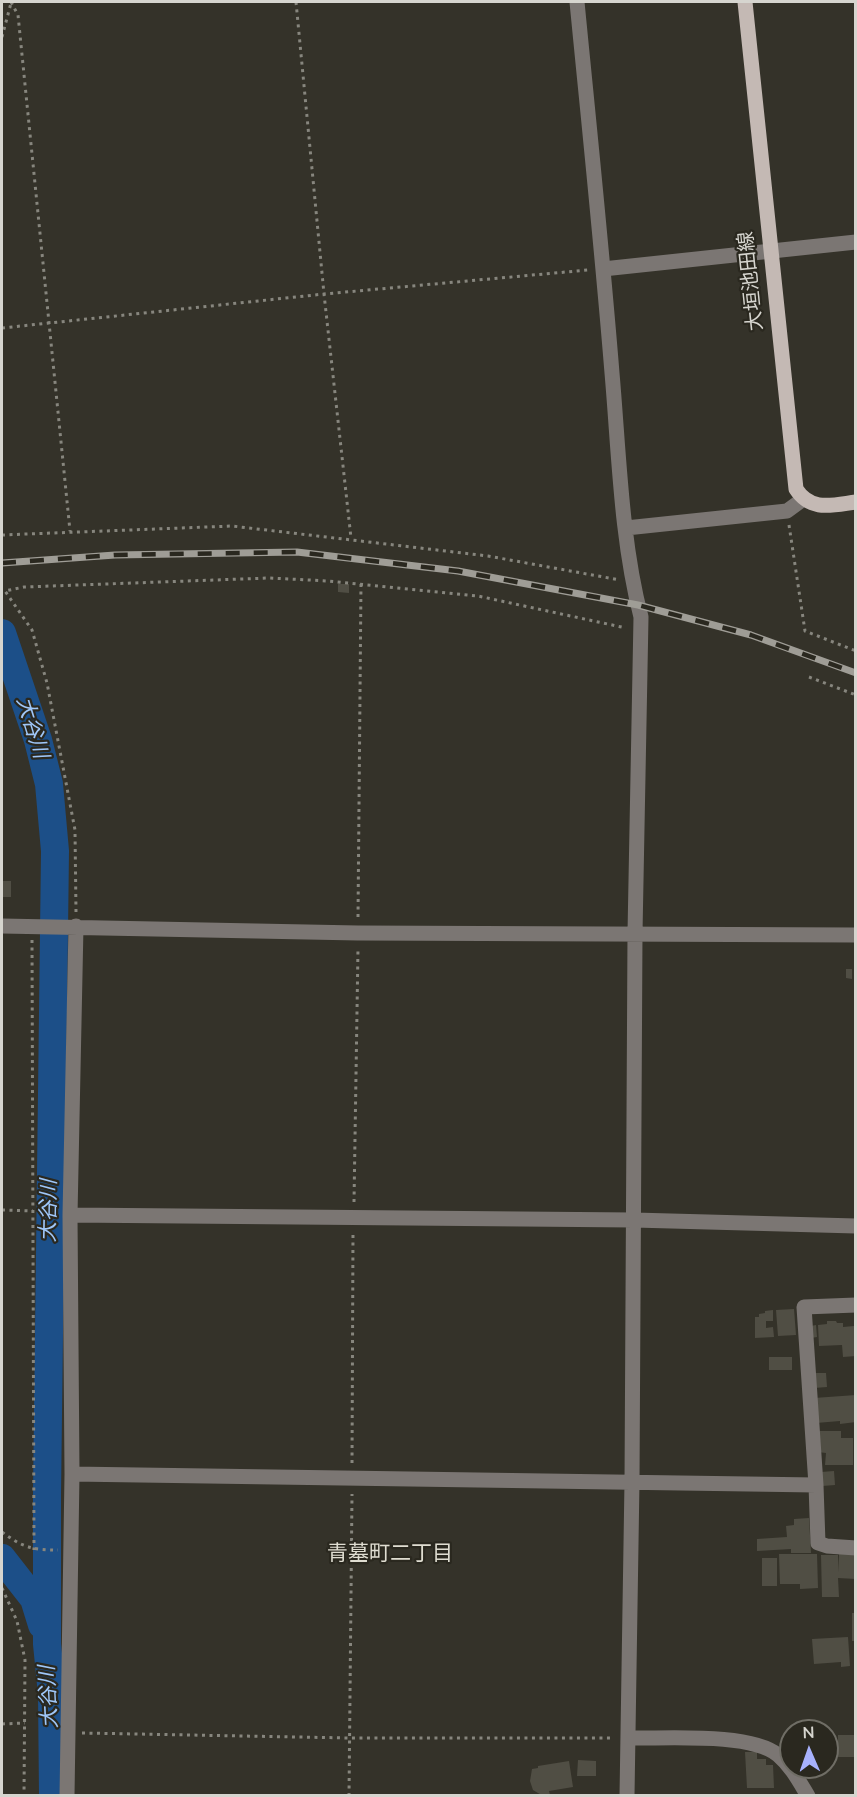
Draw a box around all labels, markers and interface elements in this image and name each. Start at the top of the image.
street label: 大垣池田線 [735,230,769,332]
water label: 大谷川 [10,694,52,762]
water label: 大谷川 [37,1179,63,1243]
district label: 青墓町二丁目 [327,1542,453,1568]
water label: 大谷川 [36,1665,64,1729]
north arrow [779,1719,839,1779]
text: N [802,1722,815,1744]

